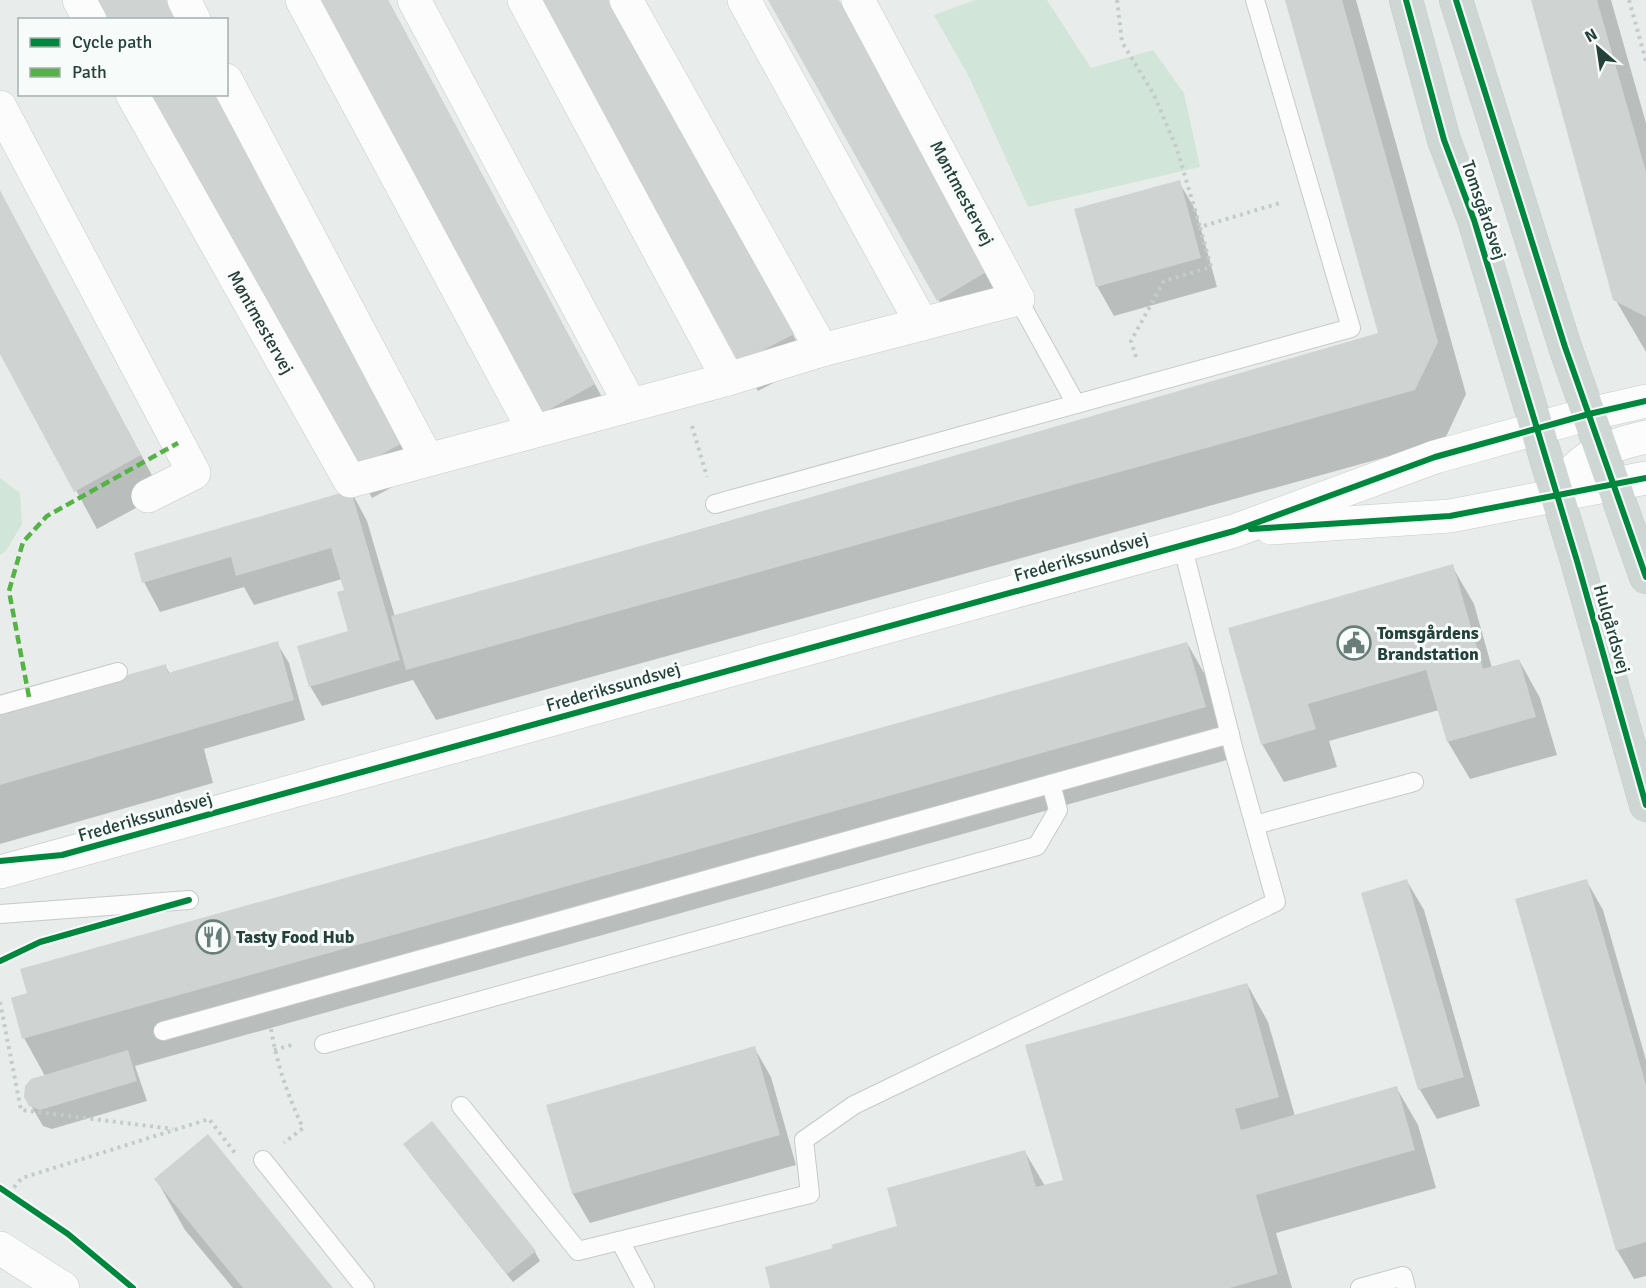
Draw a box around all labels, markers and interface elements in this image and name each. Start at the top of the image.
legend [18,18,228,96]
north arrow [1568,18,1628,78]
text: N [1581,24,1601,47]
text: Cycle path [72,31,152,53]
text: Path [72,61,107,83]
street label: Møntmestervej [925,137,999,249]
street label: Tomsgårdsvej [1457,158,1511,262]
street label: Møntmestervej [223,266,299,378]
street label: Frederikssundsvej [1011,527,1151,587]
street label: Hulgårdsvej [1589,582,1635,676]
place label: Tomsgårdens Brandstation [1377,622,1479,665]
public building icon: Tomsgårdens Brandstation [1336,625,1372,661]
street label: Frederikssundsvej [543,657,683,717]
street label: Frederikssundsvej [75,787,215,847]
restaurant icon: Tasty Food Hub [195,919,231,955]
place label: Tasty Food Hub [236,926,355,948]

